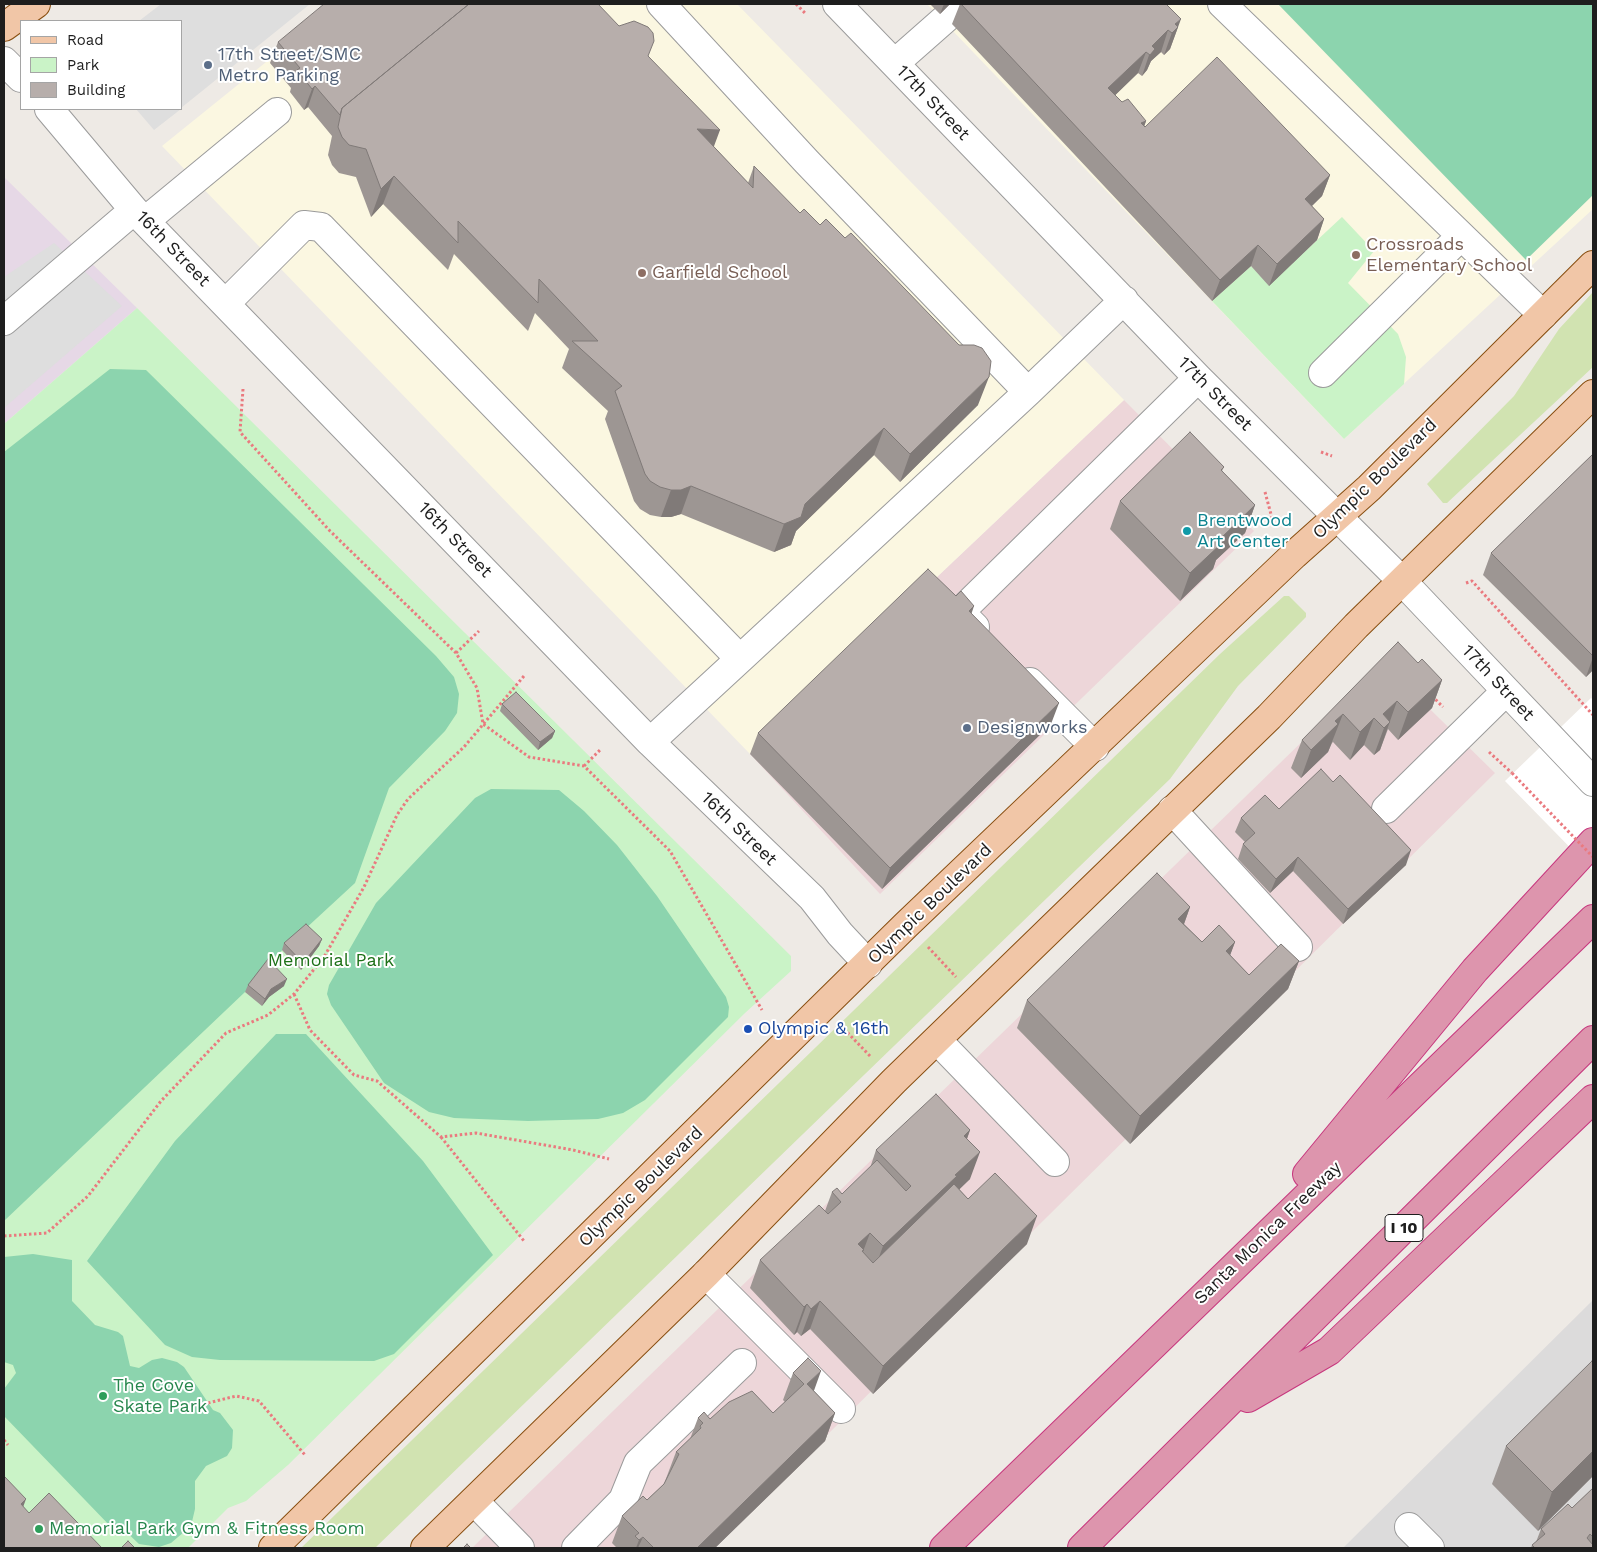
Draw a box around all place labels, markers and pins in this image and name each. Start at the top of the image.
place label: 17th Street/SMC Metro Parking [218,44,361,86]
marker: 17th Street/SMC Metro Parking [202,59,214,71]
place label: Crossroads Elementary School [1366,234,1532,276]
marker: Crossroads Elementary School [1350,249,1362,261]
place label: Garfield School [652,262,788,284]
marker: Garfield School [636,267,648,279]
place label: Brentwood Art Center [1197,510,1292,552]
marker: Brentwood Art Center [1181,525,1193,537]
place label: Designworks [977,717,1088,739]
marker: Designworks [961,722,973,734]
place label: Olympic & 16th [758,1018,889,1040]
marker: Olympic & 16th [742,1023,754,1035]
place label: The Cove Skate Park [113,1375,207,1418]
marker: The Cove Skate Park [97,1390,109,1402]
place label: Memorial Park Gym & Fitness Room [49,1518,365,1540]
marker: Memorial Park Gym & Fitness Room [33,1523,45,1535]

